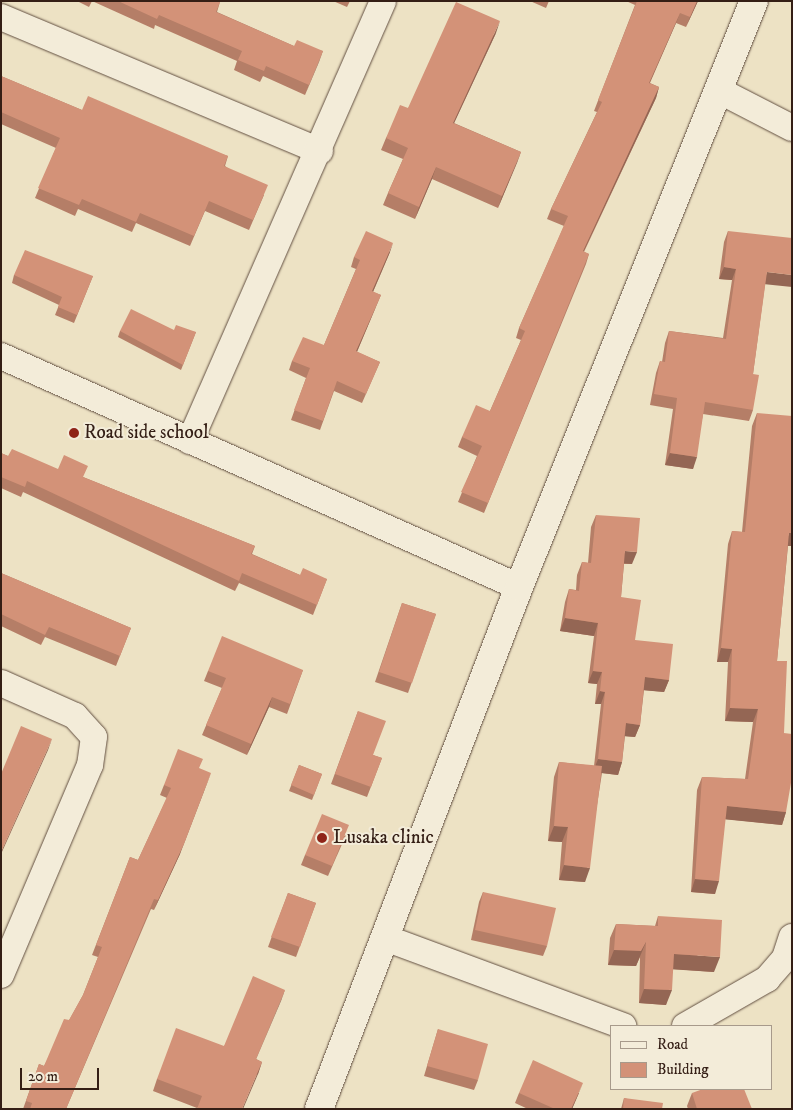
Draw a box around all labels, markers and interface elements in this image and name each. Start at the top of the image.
place label: Road side school [84,422,209,444]
marker: Road side school [68,427,80,439]
place label: Lusaka clinic [333,827,434,849]
marker: Lusaka clinic [315,831,329,845]
legend [610,1025,773,1090]
text: Road [657,1035,688,1054]
scale bar [22,1058,101,1090]
text: Building [657,1060,709,1079]
text: 20 m [28,1067,58,1086]

